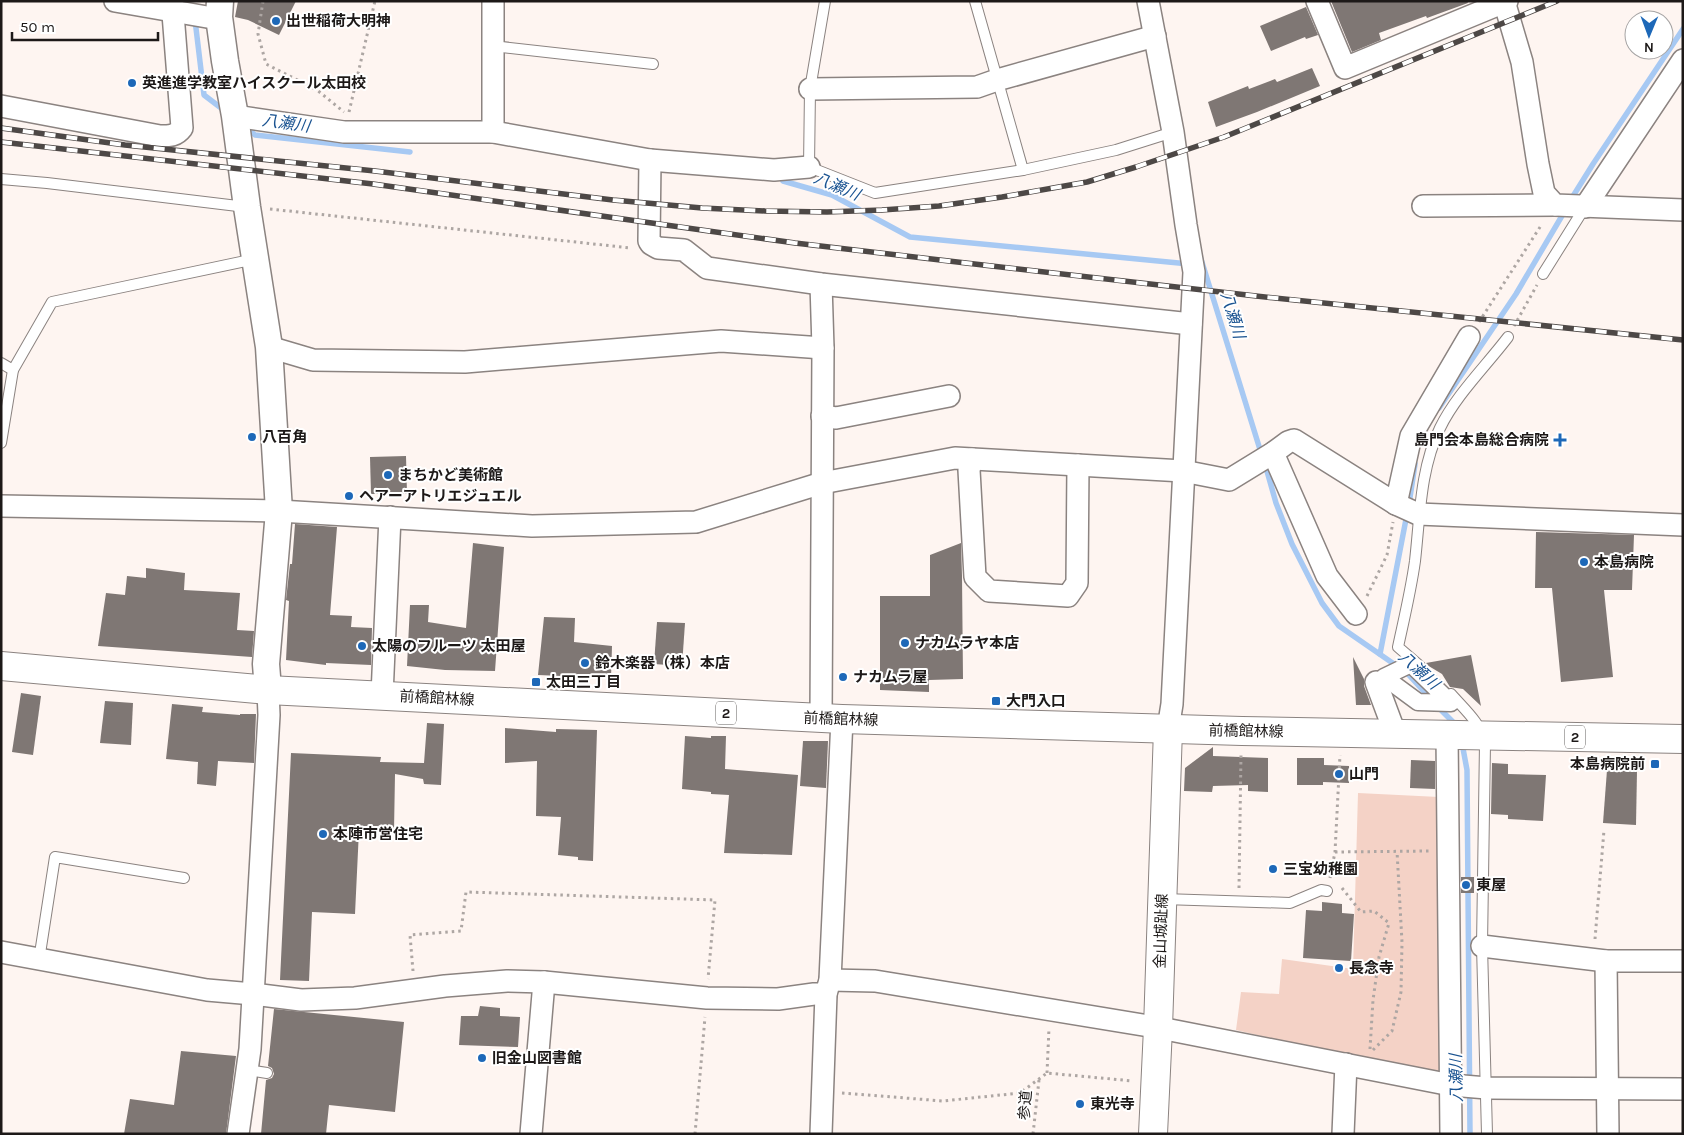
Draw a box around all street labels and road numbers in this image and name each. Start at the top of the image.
street label: 前橋館林線 [399,687,475,709]
road number: 2 [716,701,736,724]
street label: 前橋館林線 [803,709,879,729]
street label: 前橋館林線 [1208,721,1284,741]
road number: 2 [1565,726,1585,749]
street label: 金山城趾線 [1151,893,1171,969]
street label: 参道 [1015,1089,1035,1121]

